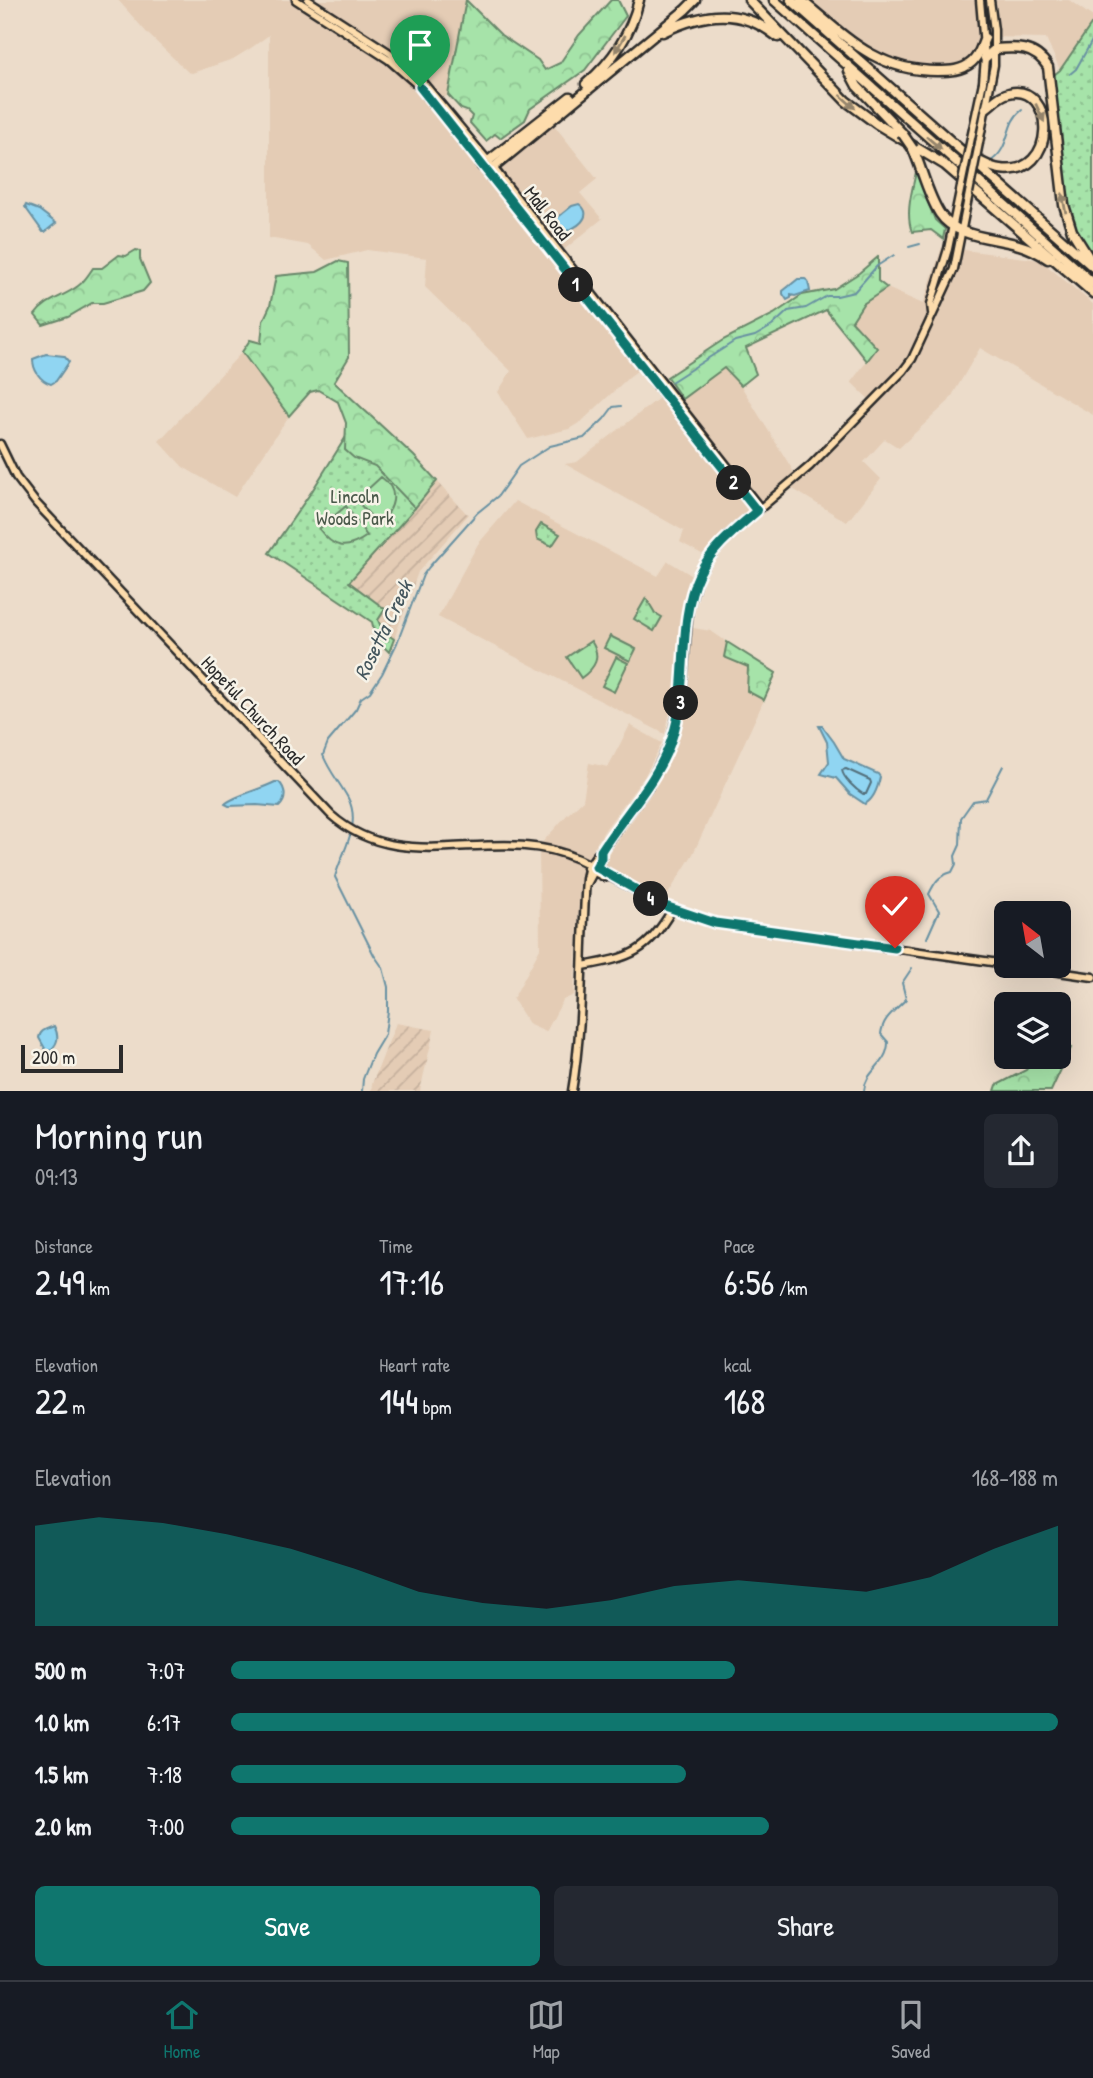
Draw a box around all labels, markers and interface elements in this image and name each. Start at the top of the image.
pin [390,15,450,87]
icon: arrive [401,26,439,64]
one-way arrow [614,35,627,54]
one-way arrow [839,94,857,110]
one-way arrow [1034,103,1045,123]
one-way arrow [925,135,943,151]
street label: Mall Road [519,180,578,246]
one-way arrow [1058,192,1069,214]
pin: 1 [558,268,594,302]
text: 1 [572,271,579,297]
pin: 2 [716,466,752,500]
text: 2 [729,469,738,495]
park label: Lincoln Woods Park [316,483,394,531]
water label: Rosetta Creek [347,574,420,684]
street label: Hopeful Church Road [196,650,311,771]
pin: 3 [664,686,698,720]
text: 3 [676,689,685,715]
pin [865,876,925,948]
pin: 4 [634,881,668,916]
text: 4 [647,885,654,911]
icon: check [876,887,914,925]
north arrow [994,901,1071,978]
map controls [994,901,1071,1069]
button: layers [994,992,1071,1069]
scale bar [21,1042,122,1074]
text: 200 m [32,1044,75,1070]
text: Morning run [35,1109,203,1161]
button: share [984,1114,1058,1188]
text: 09:13 [35,1161,78,1192]
text: Distance [35,1233,93,1259]
text: Time [379,1233,413,1259]
text: Pace [724,1233,755,1259]
text: 2.49 [35,1259,85,1306]
text: 17:16 [379,1259,444,1306]
text: 6:56 [724,1259,775,1306]
text: km [85,1275,110,1301]
text: /km [775,1275,808,1301]
text: Elevation [35,1352,98,1378]
text: Heart rate [379,1352,450,1378]
text: kcal [724,1352,751,1378]
text: 22 [35,1378,68,1425]
text: 144 [379,1378,418,1425]
text: 168 [724,1378,765,1425]
text: m [68,1394,85,1420]
text: bpm [418,1394,452,1420]
text: Elevation [35,1462,111,1493]
text: 168–188 m [972,1462,1058,1493]
text: 500 m [35,1655,86,1686]
text: 7:07 [147,1655,185,1686]
text: 1.0 km [35,1707,89,1738]
text: 6:17 [147,1707,181,1738]
text: 1.5 km [35,1759,88,1790]
text: 7:18 [147,1759,182,1790]
text: 2.0 km [35,1811,91,1842]
text: 7:00 [147,1811,184,1842]
button: Save [35,1886,540,1966]
button: Share [554,1886,1058,1966]
tab: Home [163,1996,201,2064]
tab: Map [527,1996,565,2064]
tab: Saved [891,1996,930,2064]

